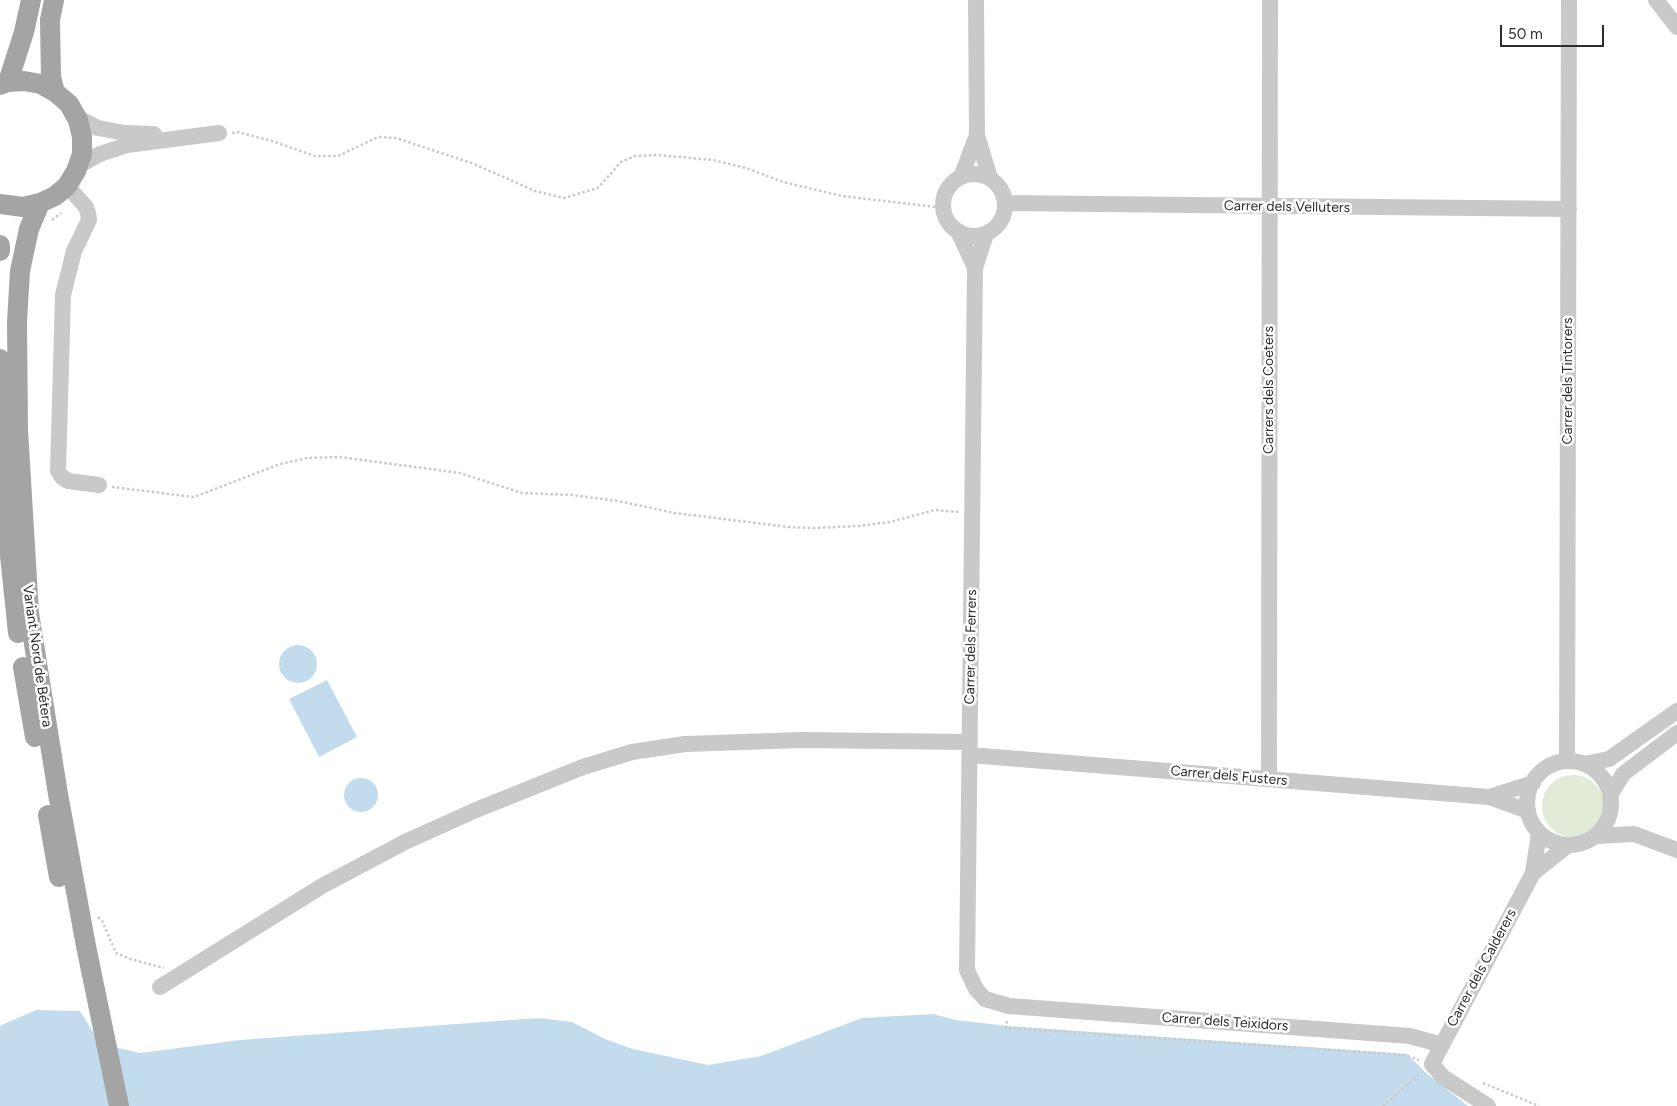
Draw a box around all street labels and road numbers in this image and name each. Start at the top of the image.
street label: Carrer dels Velluters [1224,197,1350,217]
street label: Carrer dels Tintorers [1560,317,1576,445]
street label: Carrers dels Coeters [1261,326,1277,454]
street label: Variant Nord de Bétera [19,584,55,728]
street label: Carrer dels Ferrers [962,589,980,705]
street label: Carrer dels Fusters [1170,763,1288,789]
street label: Carrer dels Calderers [1444,906,1520,1030]
street label: Carrer dels Teixidors [1161,1009,1289,1035]

